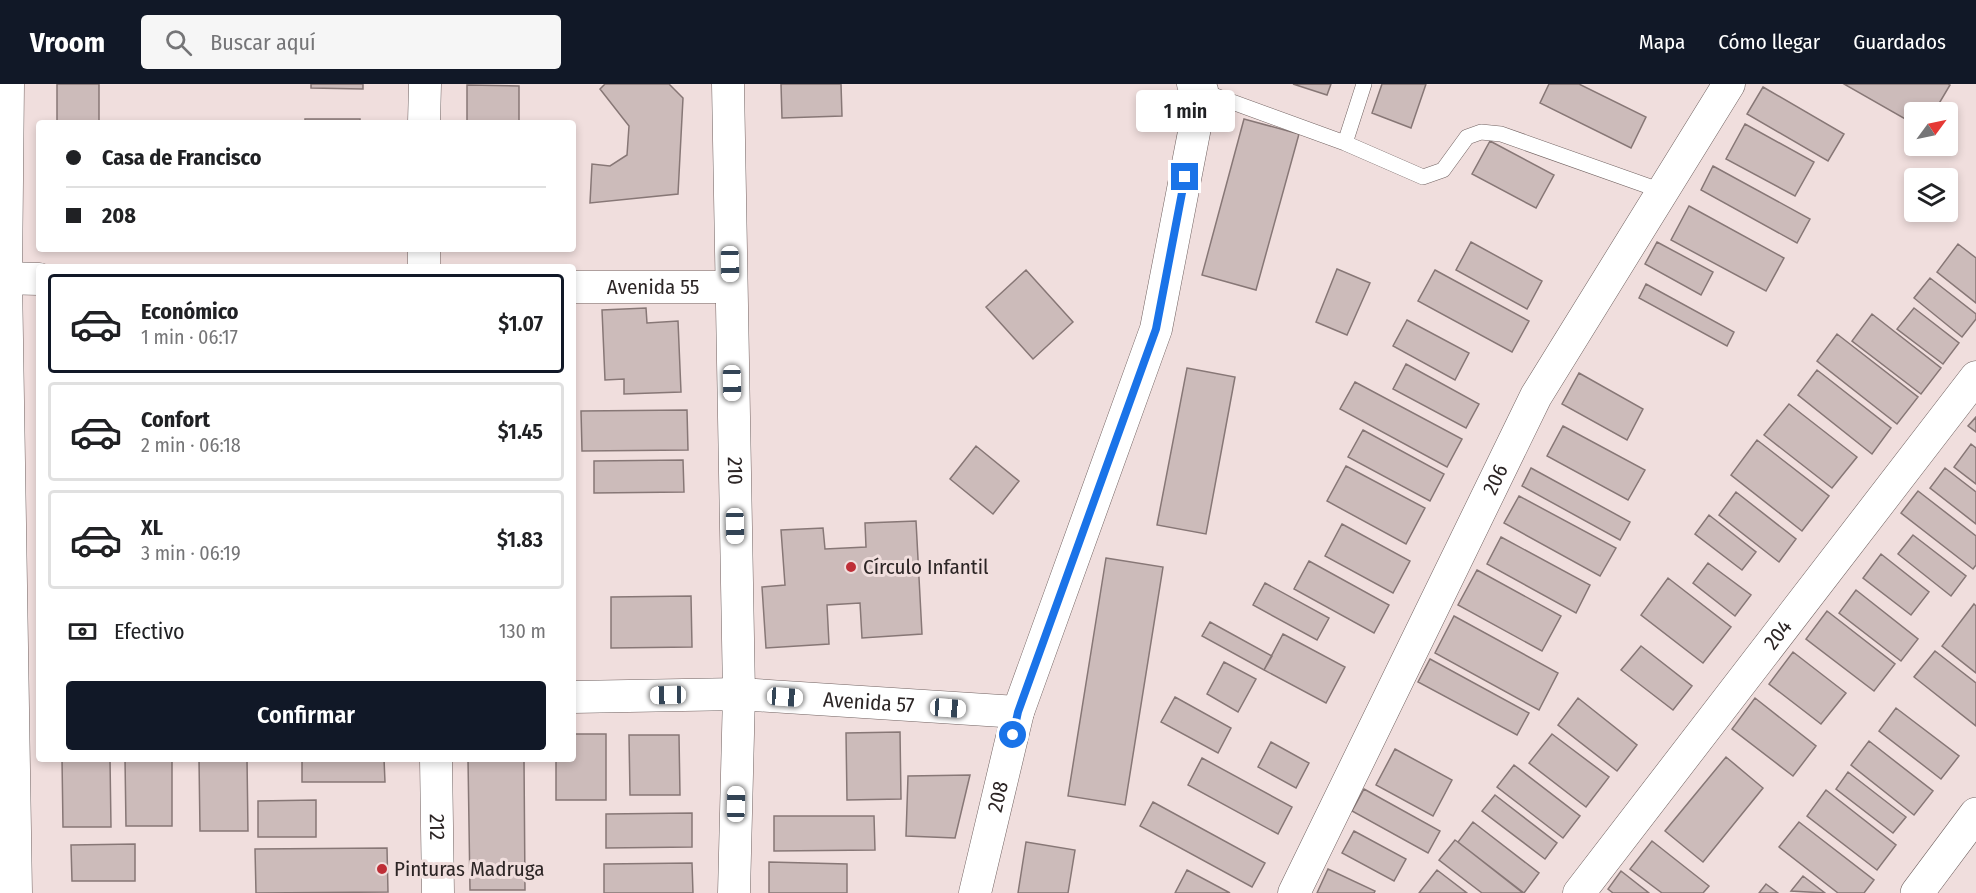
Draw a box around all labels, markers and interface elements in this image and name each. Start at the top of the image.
search box [141,15,561,69]
text: Vroom [30,26,105,59]
icon: search [162,26,195,59]
text: Buscar aquí [210,29,316,56]
text: Mapa [1639,29,1685,55]
text: Cómo llegar [1718,29,1820,55]
text: Guardados [1853,29,1946,55]
callout: 1 min [1136,90,1234,132]
text: 1 min [1164,99,1207,123]
north arrow [1904,102,1958,156]
map controls [1904,102,1958,222]
text: Casa de Francisco [102,144,262,171]
route end [1171,163,1198,190]
button: layers [1904,168,1958,222]
text: 208 [102,202,136,229]
car [721,246,739,282]
street label: Avenida 55 [607,274,699,300]
icon: car [69,297,123,351]
text: Económico [141,298,239,325]
text: $1.07 [498,310,543,337]
text: 1 min · 06:17 [141,325,238,349]
car [723,365,741,401]
icon: car [69,405,123,459]
text: Confort [141,406,210,433]
text: $1.45 [498,418,543,445]
text: 2 min · 06:18 [141,433,241,457]
street label: 210 [722,457,748,485]
street label: 206 [1477,460,1514,499]
car [726,508,744,544]
icon: car [69,513,123,567]
text: XL [141,514,163,541]
text: $1.83 [497,526,543,553]
text: 3 min · 06:19 [141,541,241,565]
place label: Círculo Infantil [863,554,989,580]
marker: Círculo Infantil [844,560,858,574]
icon: cash [66,615,99,648]
street label: 204 [1758,615,1797,655]
text: Efectivo [114,618,185,645]
text: 130 m [499,619,546,643]
button: Confirmar [66,681,546,750]
car [650,686,686,704]
street label: Avenida 57 [822,686,915,718]
car [766,687,804,707]
car [929,698,967,718]
route start [999,721,1026,748]
street label: 208 [982,779,1014,815]
car [727,786,745,822]
street label: 212 [424,814,450,840]
place label: Pinturas Madruga [394,856,544,882]
marker: Pinturas Madruga [375,862,389,876]

